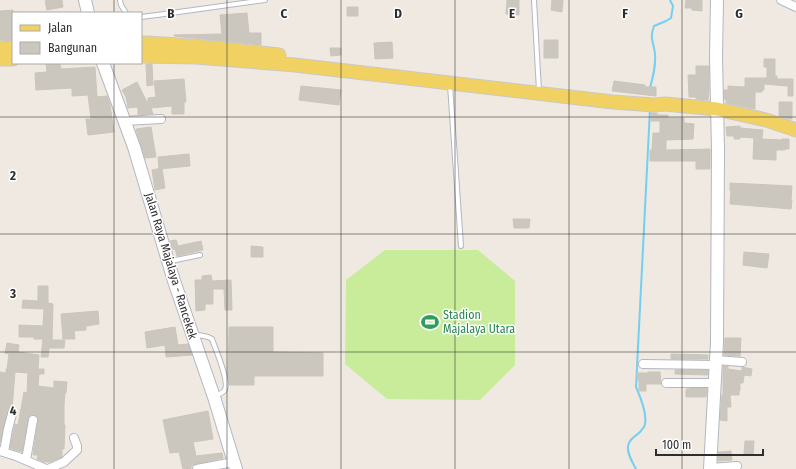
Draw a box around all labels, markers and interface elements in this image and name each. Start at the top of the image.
text: B [167,6,175,21]
text: C [281,6,288,21]
text: D [394,6,402,21]
text: E [509,6,515,21]
text: F [622,6,628,21]
text: G [735,6,743,21]
legend [12,12,142,64]
text: Jalan [48,21,72,35]
text: Bangunan [48,41,97,55]
text: 2 [9,168,16,183]
street label: Jalan Raya Majalaya - Rancekek [142,191,200,341]
text: 3 [9,286,16,301]
place label: Stadion Majalaya Utara [443,308,515,336]
sports icon: Stadion Majalaya Utara [420,312,440,332]
text: 4 [10,403,17,418]
scale bar [656,431,763,457]
text: 100 m [662,438,691,452]

